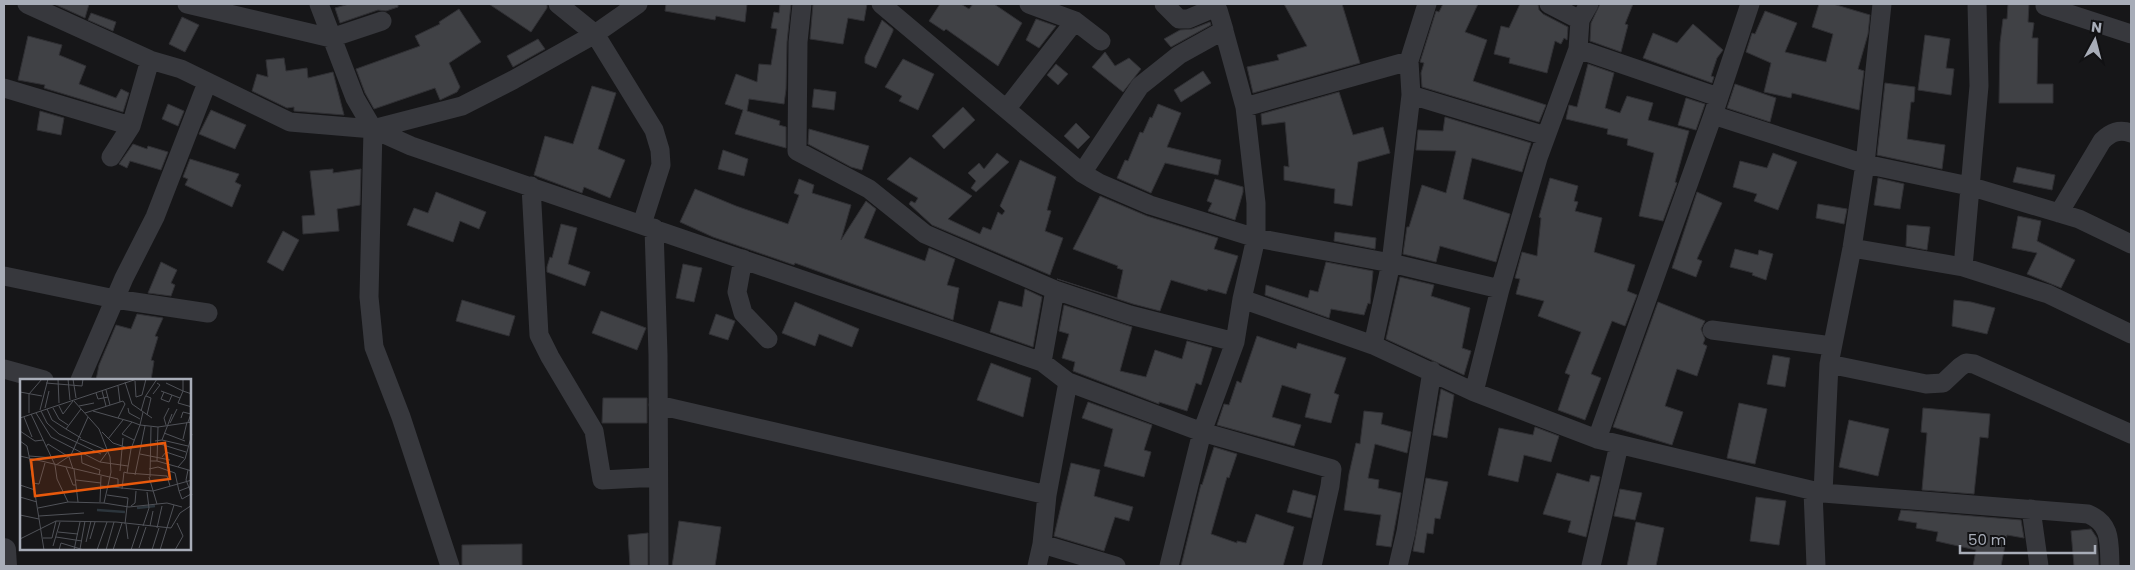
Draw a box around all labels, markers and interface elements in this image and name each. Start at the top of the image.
north arrow [2070,15,2120,65]
text: N [2090,17,2103,38]
inset map [20,379,191,550]
scale bar [1960,522,2095,554]
text: 50 m [1968,529,2006,550]

